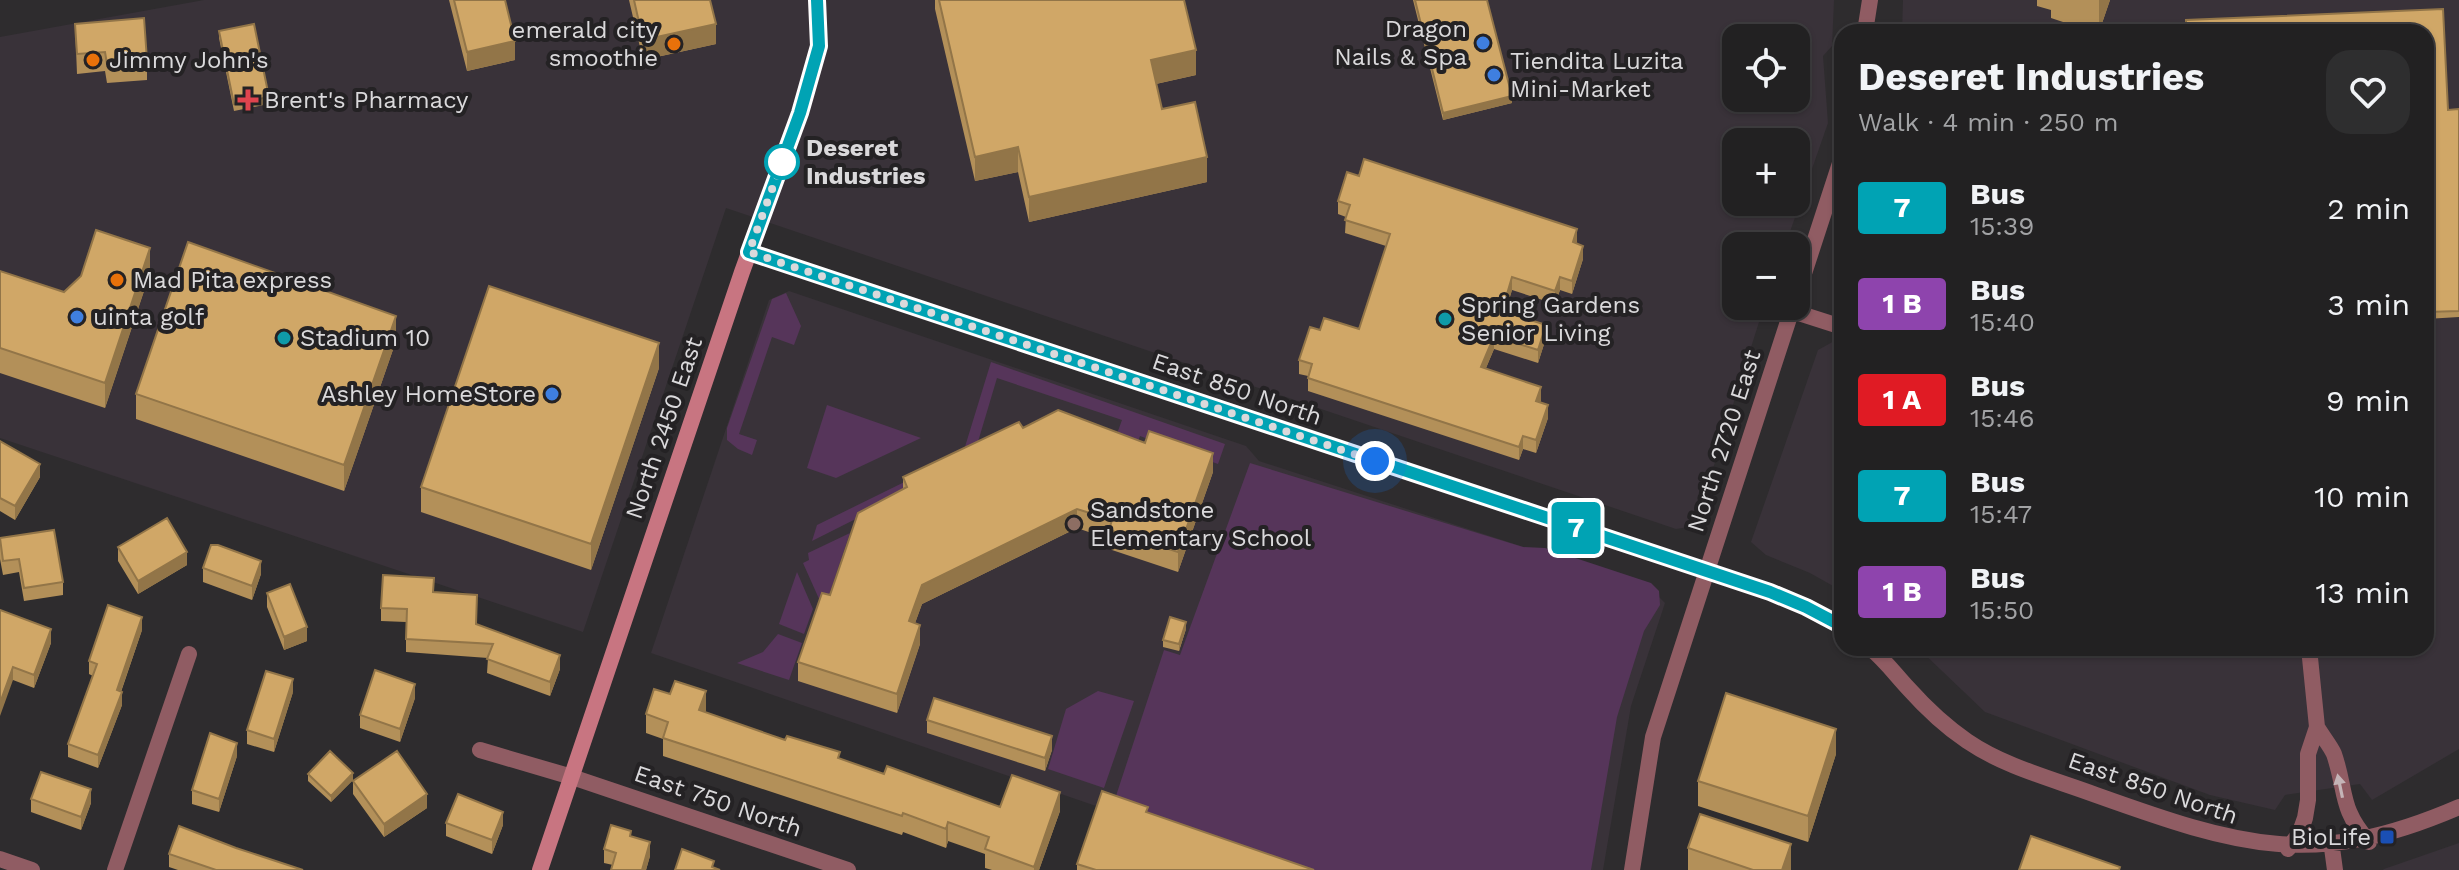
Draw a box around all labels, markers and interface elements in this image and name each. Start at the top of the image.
place label: Dragon Nails & Spa [1334,15,1467,71]
place label: emerald city smoothie [512,16,659,72]
map controls [1722,24,1810,320]
button: locate [1722,24,1810,112]
marker: Dragon Nails & Spa [1474,34,1492,52]
marker: emerald city smoothie [665,35,683,53]
place label: Jimmy John's [109,46,269,74]
place label: Tiendita Luzita Mini-Market [1510,47,1684,103]
button: heart [2326,50,2410,134]
marker: Jimmy John's [84,51,102,69]
text: Deseret Industries [1858,55,2204,99]
marker: Tiendita Luzita Mini-Market [1485,66,1503,84]
place label: Brent's Pharmacy [264,86,469,114]
marker: Brent's Pharmacy [239,91,257,109]
text: Walk · 4 min · 250 m [1858,107,2119,137]
button: + [1722,128,1810,216]
place label: Deseret Industries [806,134,926,190]
marker: Deseret Industries [765,145,799,179]
text: Bus [1970,176,2025,211]
text: 7 [1893,191,1911,224]
text: 2 min [2327,191,2410,226]
text: 15:39 [1970,211,2034,241]
button: − [1722,232,1810,320]
place label: Mad Pita express [133,266,332,294]
marker: Mad Pita express [108,271,126,289]
text: Bus [1970,272,2025,307]
text: 1 B [1882,287,1922,320]
text: 3 min [2327,287,2410,322]
place label: Spring Gardens Senior Living [1461,291,1640,347]
place label: uinta golf [93,303,205,331]
text: 15:40 [1970,307,2035,337]
marker: uinta golf [68,308,86,326]
marker: Spring Gardens Senior Living [1436,310,1454,328]
place label: Stadium 10 [300,324,430,352]
marker: Stadium 10 [275,329,293,347]
street label: North 2450 East [620,333,708,523]
street label: North 2720 East [1681,346,1767,536]
street label: East 850 North [1149,347,1325,431]
text: Bus [1970,368,2025,403]
place label: Ashley HomeStore [321,380,536,408]
text: 1 A [1883,383,1921,416]
text: 9 min [2326,383,2410,418]
marker: Ashley HomeStore [543,385,561,403]
text: 15:46 [1970,403,2035,433]
your location [1355,441,1395,481]
text: Bus [1970,464,2025,499]
text: 7 [1893,479,1911,512]
text: 10 min [2314,479,2410,514]
place label: Sandstone Elementary School [1090,496,1312,552]
text: 15:47 [1970,499,2032,529]
line badge: 7 [1550,502,1602,554]
text: 7 [1567,511,1585,544]
marker: Sandstone Elementary School [1065,515,1083,533]
text: Bus [1970,560,2025,595]
text: 1 B [1882,575,1922,608]
text: 13 min [2315,575,2410,610]
text: 15:50 [1970,595,2034,625]
street label: East 850 North [2065,746,2241,830]
street label: East 750 North [631,759,805,843]
one-way arrow [2333,773,2346,798]
place label: BioLife [2291,823,2371,851]
marker: BioLife [2378,828,2396,846]

